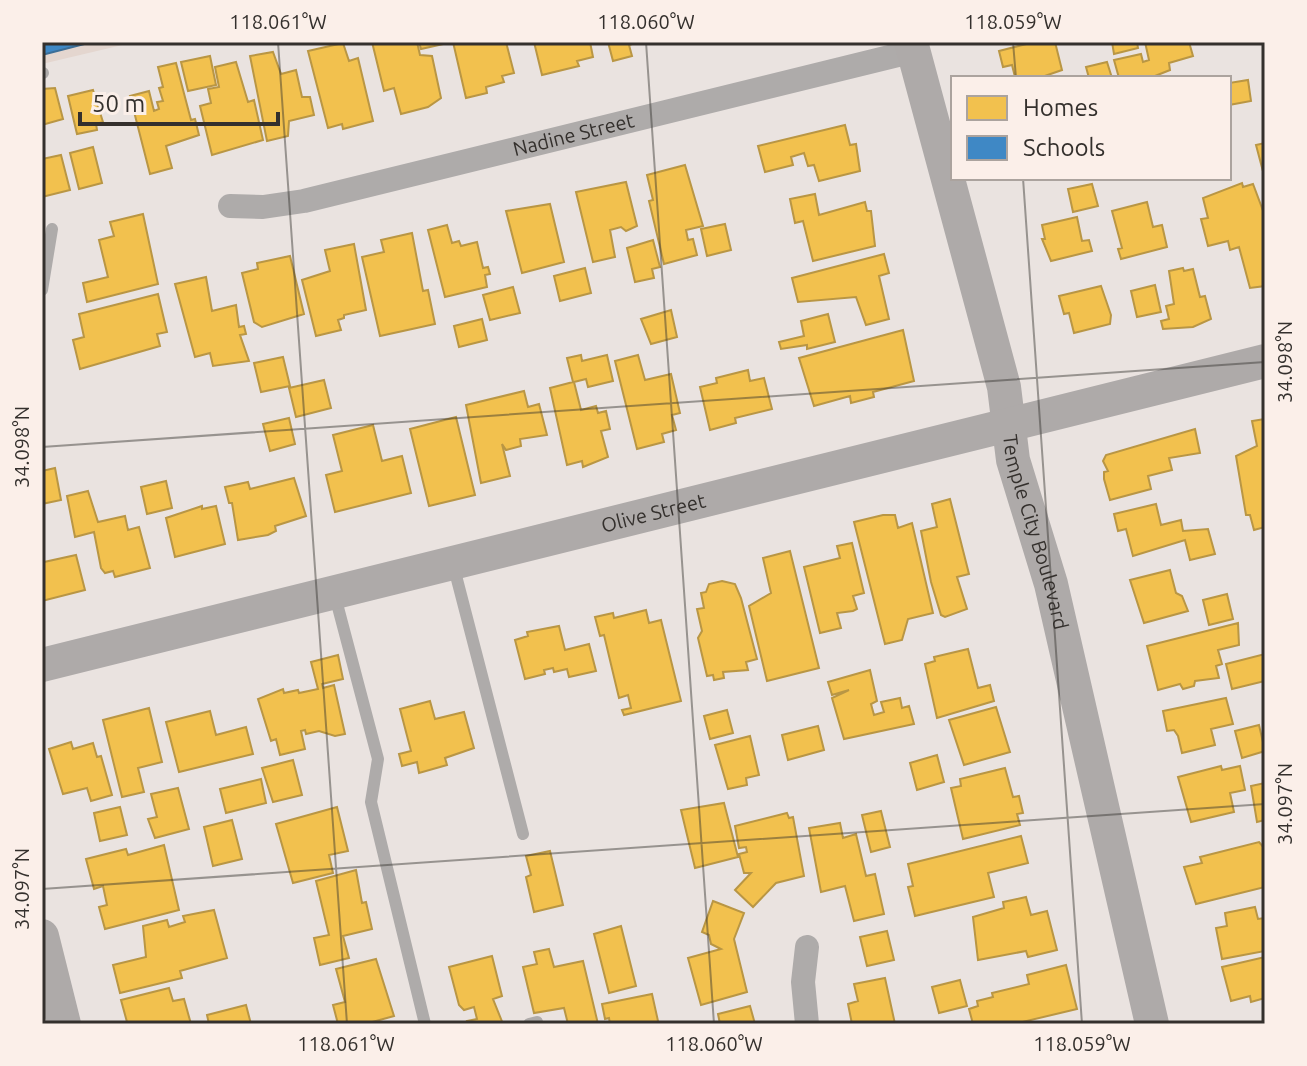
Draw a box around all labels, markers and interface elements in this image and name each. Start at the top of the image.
text: 118.061°W [229,10,327,33]
text: 118.060°W [597,10,695,33]
text: 118.059°W [964,10,1062,33]
scale bar [80,76,278,126]
legend [951,76,1231,180]
text: 50 m [92,90,145,117]
text: Homes [1023,94,1098,121]
street label: Nadine Street [510,108,637,160]
text: Schools [1023,134,1105,161]
text: 34.098°N [1273,321,1296,403]
text: 34.098°N [10,406,33,488]
street label: Temple City Boulevard [999,433,1073,632]
street label: Olive Street [599,488,708,537]
text: 34.097°N [1273,763,1296,845]
text: 34.097°N [10,848,33,930]
text: 118.061°W [297,1032,395,1055]
text: 118.060°W [665,1032,763,1055]
text: 118.059°W [1033,1032,1131,1055]

